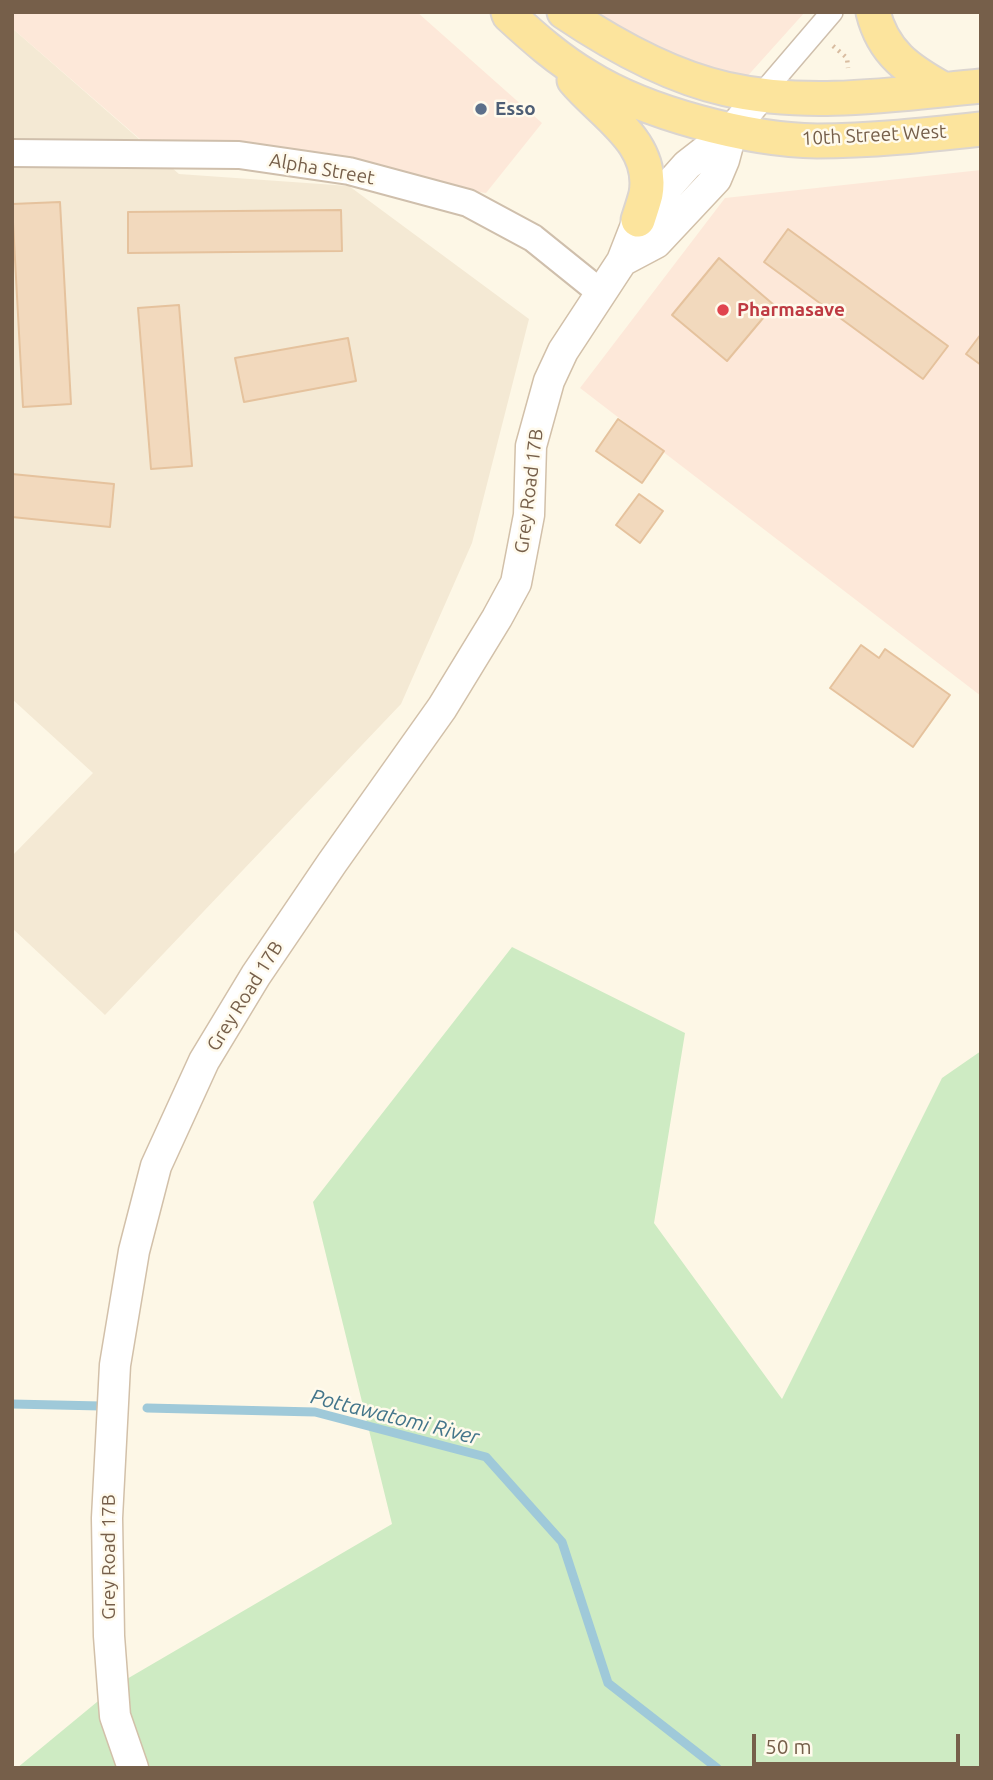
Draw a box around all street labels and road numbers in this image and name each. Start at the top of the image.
street label: 10th Street West [801,120,947,150]
street label: Alpha Street [268,149,376,189]
street label: Grey Road 17B [510,427,548,555]
street label: Grey Road 17B [202,937,288,1055]
street label: Grey Road 17B [98,1494,120,1620]

